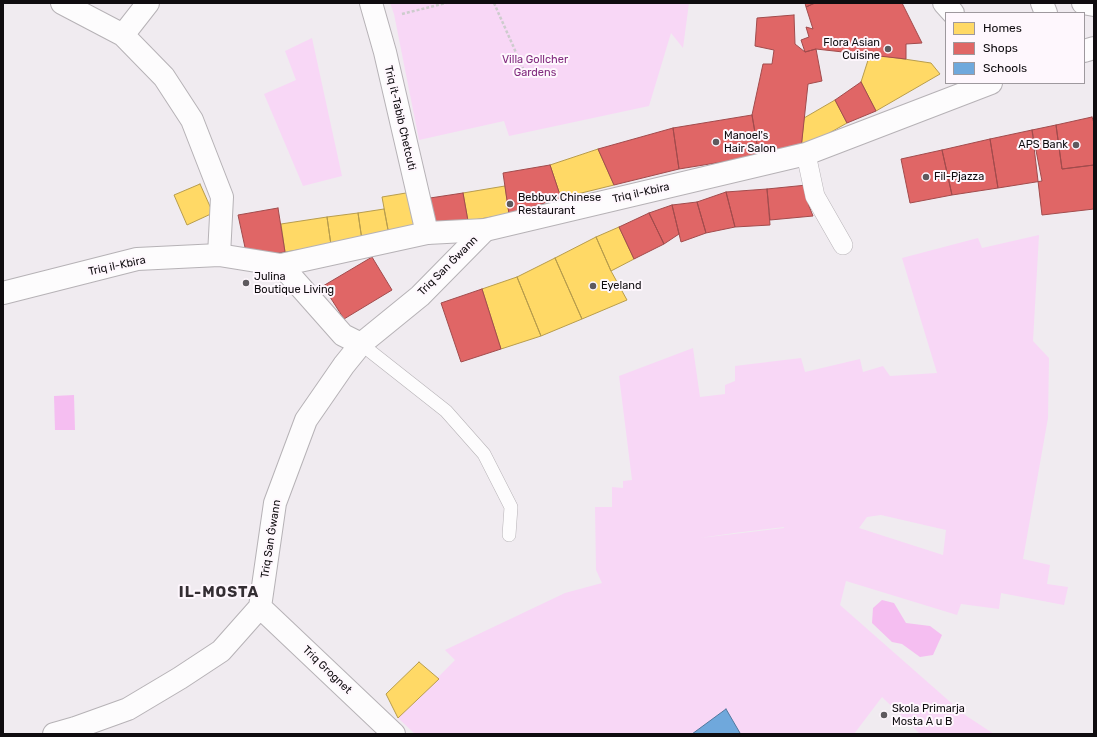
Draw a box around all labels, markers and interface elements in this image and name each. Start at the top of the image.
legend [945,12,1085,84]
text: Homes [983,21,1022,35]
place label: Flora Asian Cuisine [823,36,880,62]
text: Shops [983,41,1018,55]
marker: Flora Asian Cuisine [883,44,893,54]
park label: Villa Gollcher Gardens [502,53,568,79]
text: Schools [983,61,1027,75]
street label: Triq it-Tabib Chetcuti [382,64,418,172]
place label: Manoel's Hair Salon [724,129,776,155]
marker: Manoel's Hair Salon [711,137,721,147]
place label: APS Bank [1018,138,1068,152]
marker: APS Bank [1071,140,1081,150]
place label: Fil-Pjazza [934,170,984,184]
marker: Fil-Pjazza [921,172,931,182]
street label: Triq il-Kbira [611,180,671,206]
place label: Bebbux Chinese Restaurant [518,191,601,217]
marker: Bebbux Chinese Restaurant [505,199,515,209]
street label: Triq San Ġwann [415,233,481,299]
street label: Triq il-Kbira [87,254,147,278]
place label: Julina Boutique Living [254,270,334,296]
marker: Julina Boutique Living [241,278,251,288]
place label: Eyeland [601,279,641,293]
marker: Eyeland [588,281,598,291]
street label: Triq San Ġwann [258,499,284,579]
district label: IL-MOSTA [179,584,259,602]
street label: Triq Grognet [300,643,354,697]
place label: Skola Primarja Mosta A u B [892,702,965,728]
marker: Skola Primarja Mosta A u B [879,710,889,720]

